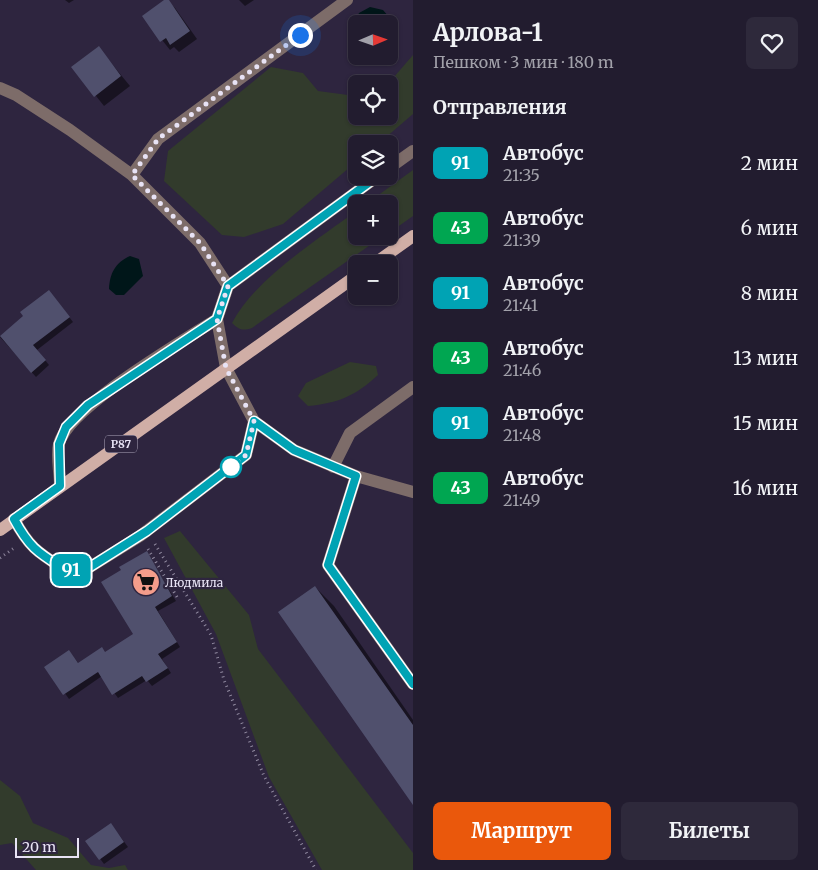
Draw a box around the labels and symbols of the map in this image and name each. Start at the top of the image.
north arrow [348,15,398,65]
your location [288,23,313,48]
road number: Р87 [105,436,137,452]
unlabelled marker [220,456,242,478]
line badge: 91 [48,554,94,586]
supermarket icon: Людмила [131,567,161,597]
place label: Людмила [165,575,224,590]
scale bar [15,835,79,858]

